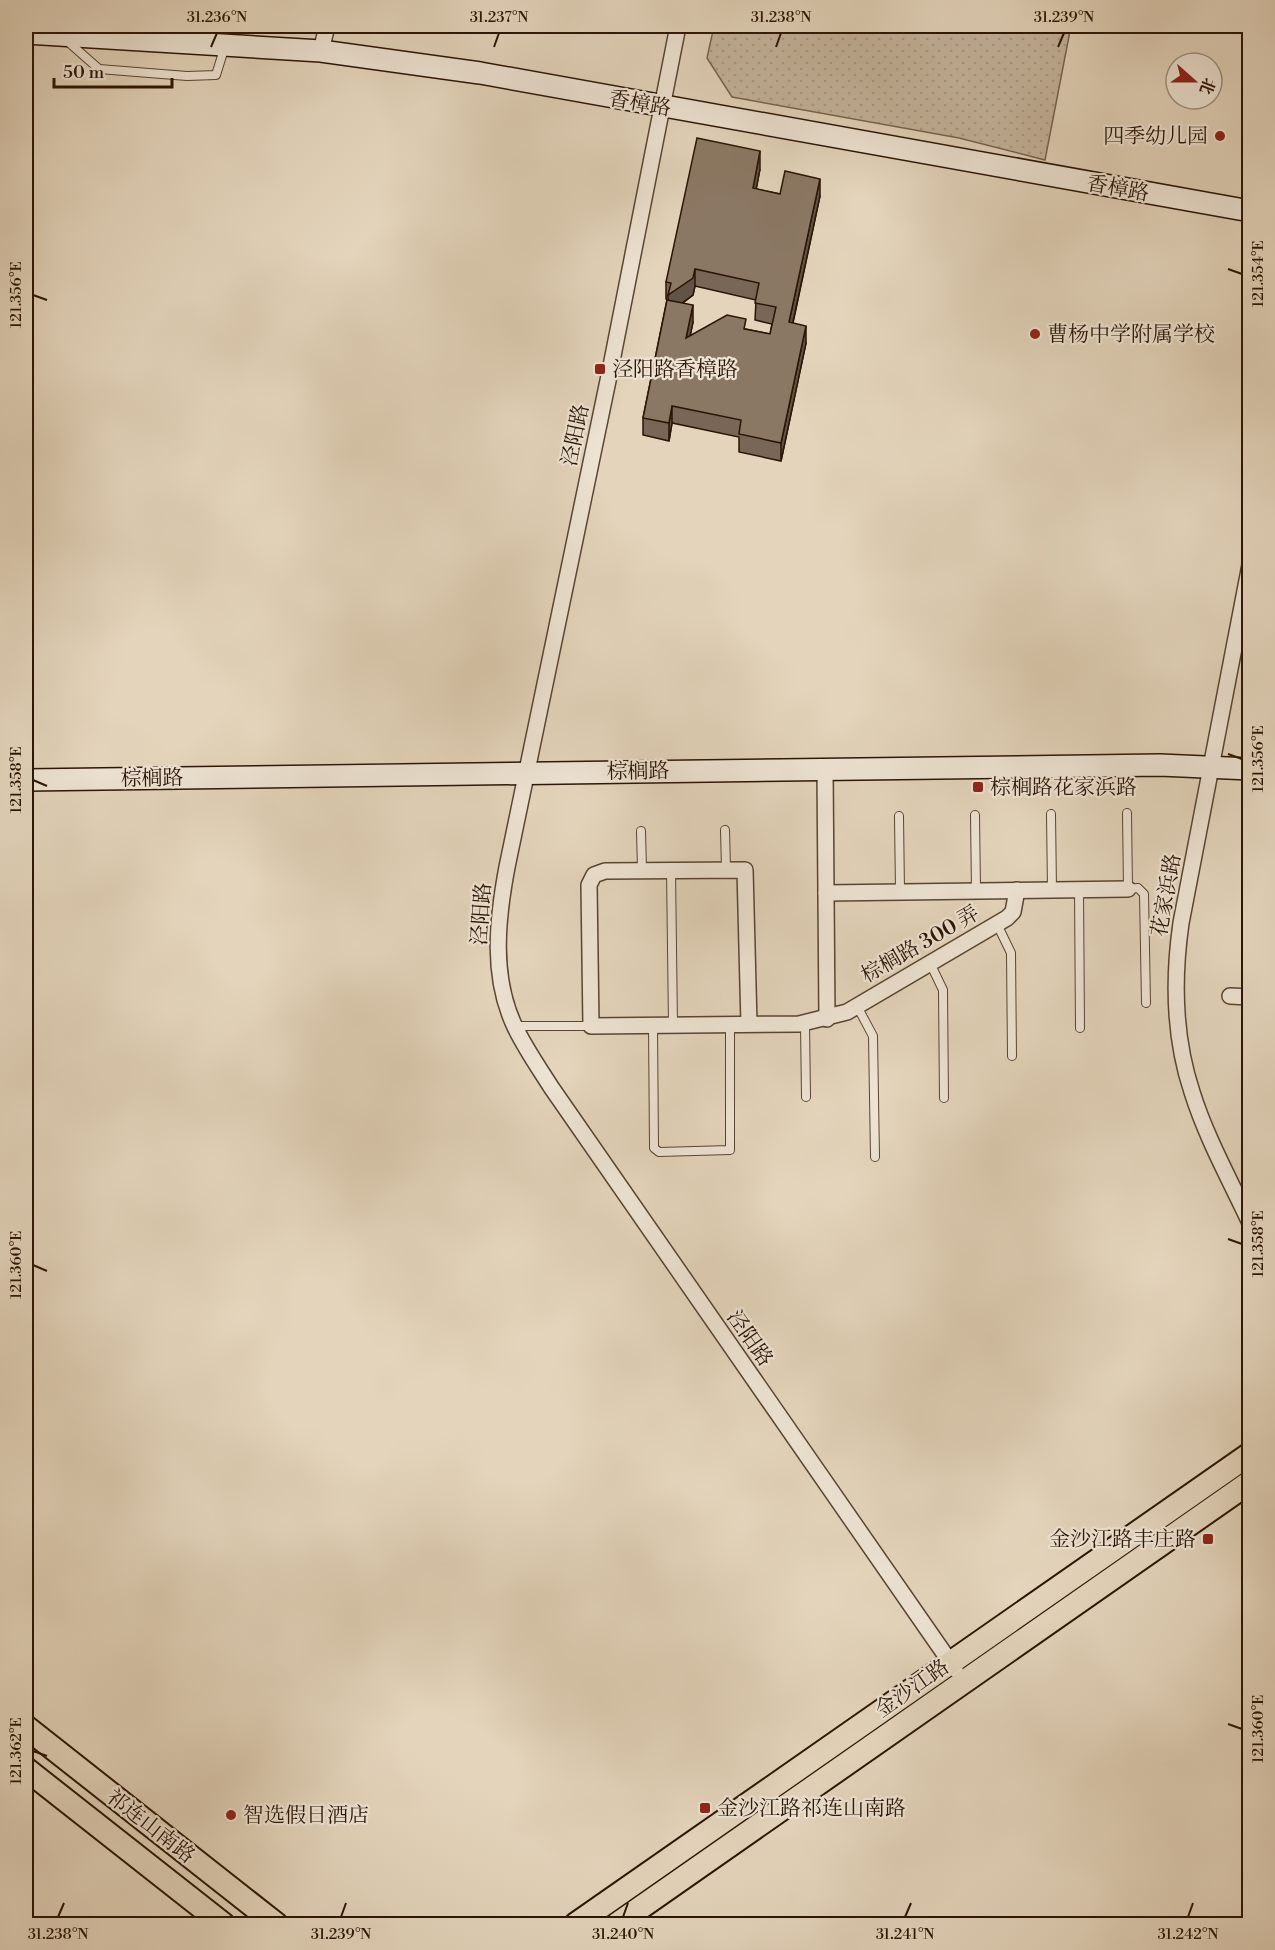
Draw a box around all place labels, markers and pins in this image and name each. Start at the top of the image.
place label: 四季幼儿园 [1103,124,1208,150]
marker: 四季幼儿园 [1213,129,1227,143]
place label: 曹杨中学附属学校 [1047,322,1215,348]
marker: 曹杨中学附属学校 [1028,327,1042,341]
place label: 泾阳路香樟路 [612,357,738,383]
marker: 泾阳路香樟路 [593,362,607,376]
place label: 棕榈路花家浜路 [990,775,1137,801]
marker: 棕榈路花家浜路 [971,780,985,794]
place label: 金沙江路丰庄路 [1049,1527,1196,1553]
marker: 金沙江路丰庄路 [1201,1532,1215,1546]
place label: 金沙江路祁连山南路 [717,1796,906,1822]
marker: 金沙江路祁连山南路 [698,1801,712,1815]
place label: 智选假日酒店 [243,1803,369,1829]
marker: 智选假日酒店 [224,1808,238,1822]

